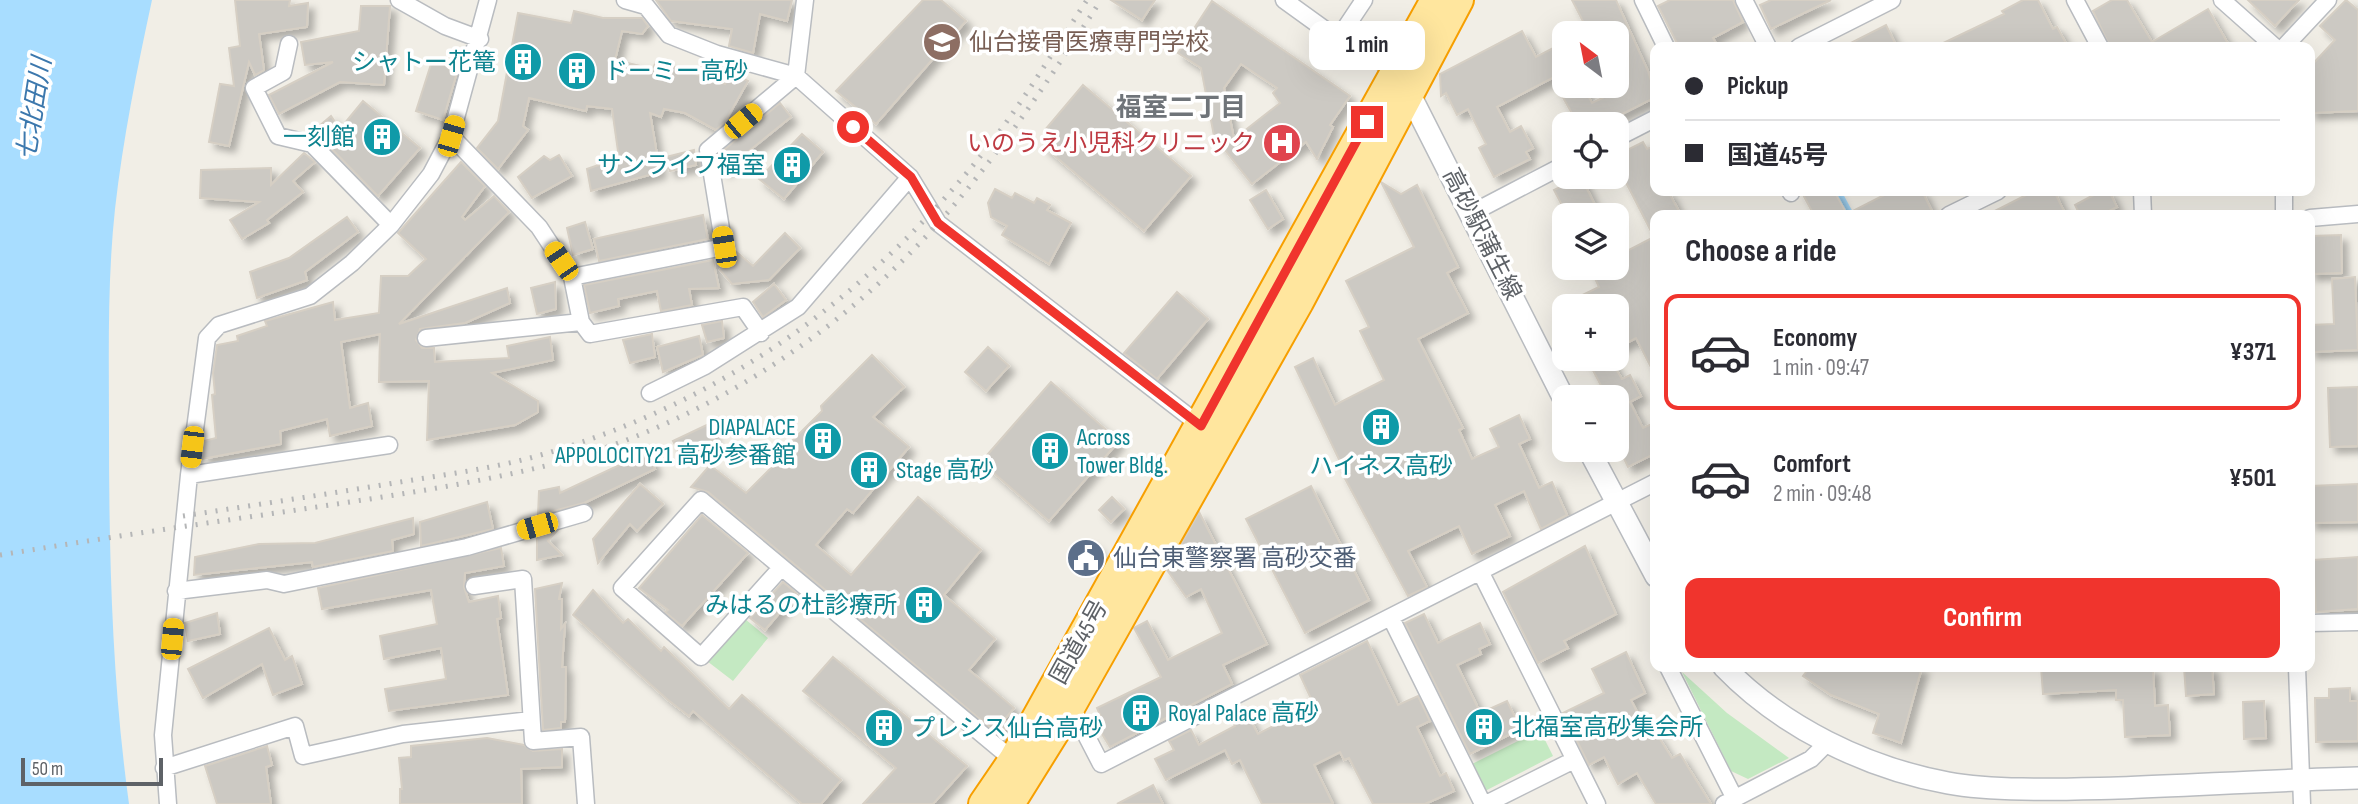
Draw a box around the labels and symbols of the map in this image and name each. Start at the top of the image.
callout: 1 min [1309,20,1425,69]
school or university icon: 仙台接骨医療専門学校 [921,21,963,63]
north arrow [1552,21,1629,98]
place label: 仙台接骨医療専門学校 [969,28,1209,57]
building icon: シャトー花篭 [502,41,544,83]
place label: シャトー花篭 [352,48,496,77]
building icon: ドーミー高砂 [556,50,598,92]
water label: 七北田川 [12,52,59,163]
place label: ドーミー高砂 [604,57,748,86]
district label: 福室二丁目 [1116,93,1246,124]
car [721,99,766,143]
route end [1351,106,1383,138]
route start [837,111,869,143]
car [436,113,467,159]
building icon: 一刻館 [361,116,403,158]
hospital icon: いのうえ小児科クリニック [1261,122,1303,164]
place label: 一刻館 [283,123,355,152]
place label: いのうえ小児科クリニック [967,129,1255,158]
building icon: サンライフ福室 [771,144,813,186]
place label: サンライフ福室 [597,151,765,180]
street label: 高砂駅蒲生線 [1436,163,1528,305]
car [711,225,738,269]
car [541,238,582,284]
building icon: ハイネス高砂 [1360,406,1402,448]
place label: DIAPALACE APPOLOCITY21 高砂参番館 [554,413,796,470]
building icon: DIAPALACE APPOLOCITY21 高砂参番館 [802,420,844,462]
place label: Across Tower Bldg. [1076,423,1168,480]
car [180,425,205,469]
building icon: Across Tower Bldg. [1029,430,1071,472]
building icon: Stage 高砂 [848,449,890,491]
place label: ハイネス高砂 [1309,452,1453,481]
place label: Stage 高砂 [896,456,994,485]
car [514,510,561,542]
public building icon: 仙台東警察署 高砂交番 [1065,537,1107,579]
place label: 仙台東警察署 高砂交番 [1113,544,1357,573]
building icon: みはるの杜診療所 [903,584,945,626]
place label: みはるの杜診療所 [705,591,897,620]
street label: 国道45号 [1044,595,1114,689]
car [160,617,185,661]
building icon: Royal Palace 高砂 [1120,692,1162,734]
place label: Royal Palace 高砂 [1168,699,1319,728]
building icon: 北福室高砂集会所 [1463,706,1505,748]
building icon: プレシス仙台高砂 [863,707,905,749]
place label: 北福室高砂集会所 [1511,713,1703,742]
place label: プレシス仙台高砂 [911,714,1103,743]
scale bar [21,755,163,787]

